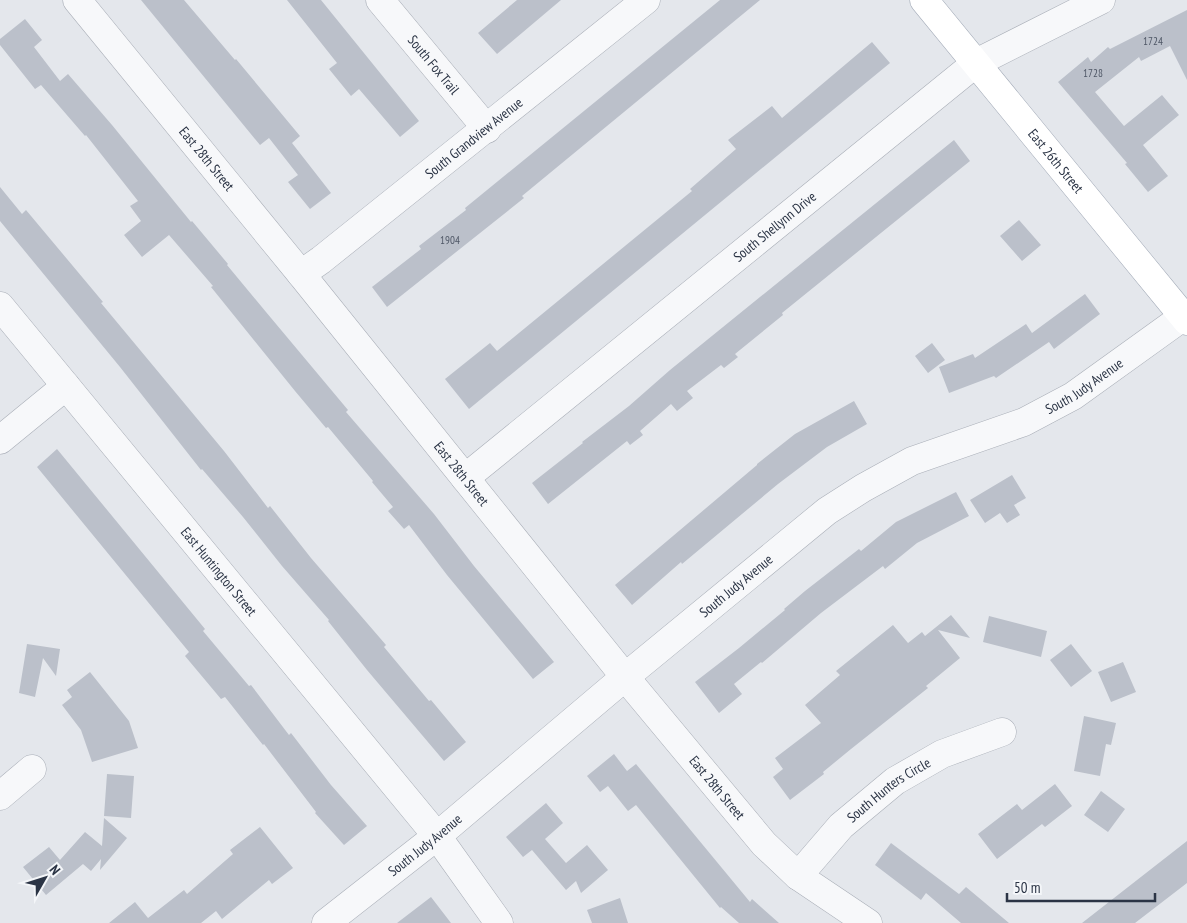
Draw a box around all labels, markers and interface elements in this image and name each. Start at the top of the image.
street label: South Fox Trail [404,31,464,99]
house number: 1724 [1143,34,1163,48]
house number: 1728 [1083,66,1103,80]
street label: South Grandview Avenue [421,93,526,182]
street label: East 28th Street [175,123,238,195]
street label: East 26th Street [1024,125,1088,197]
street label: South Shellynn Drive [730,187,820,265]
house number: 1904 [440,233,460,247]
street label: South Judy Avenue [1042,354,1127,418]
street label: East 28th Street [430,438,493,510]
street label: East Huntington Street [177,523,261,620]
street label: South Judy Avenue [696,550,777,621]
street label: East 28th Street [685,752,749,823]
street label: South Hunters Circle [843,753,934,826]
street label: South Judy Avenue [384,810,466,880]
north arrow [20,853,70,903]
text: N [46,861,64,878]
scale bar [1007,870,1154,902]
text: 50 m [1014,878,1040,897]

